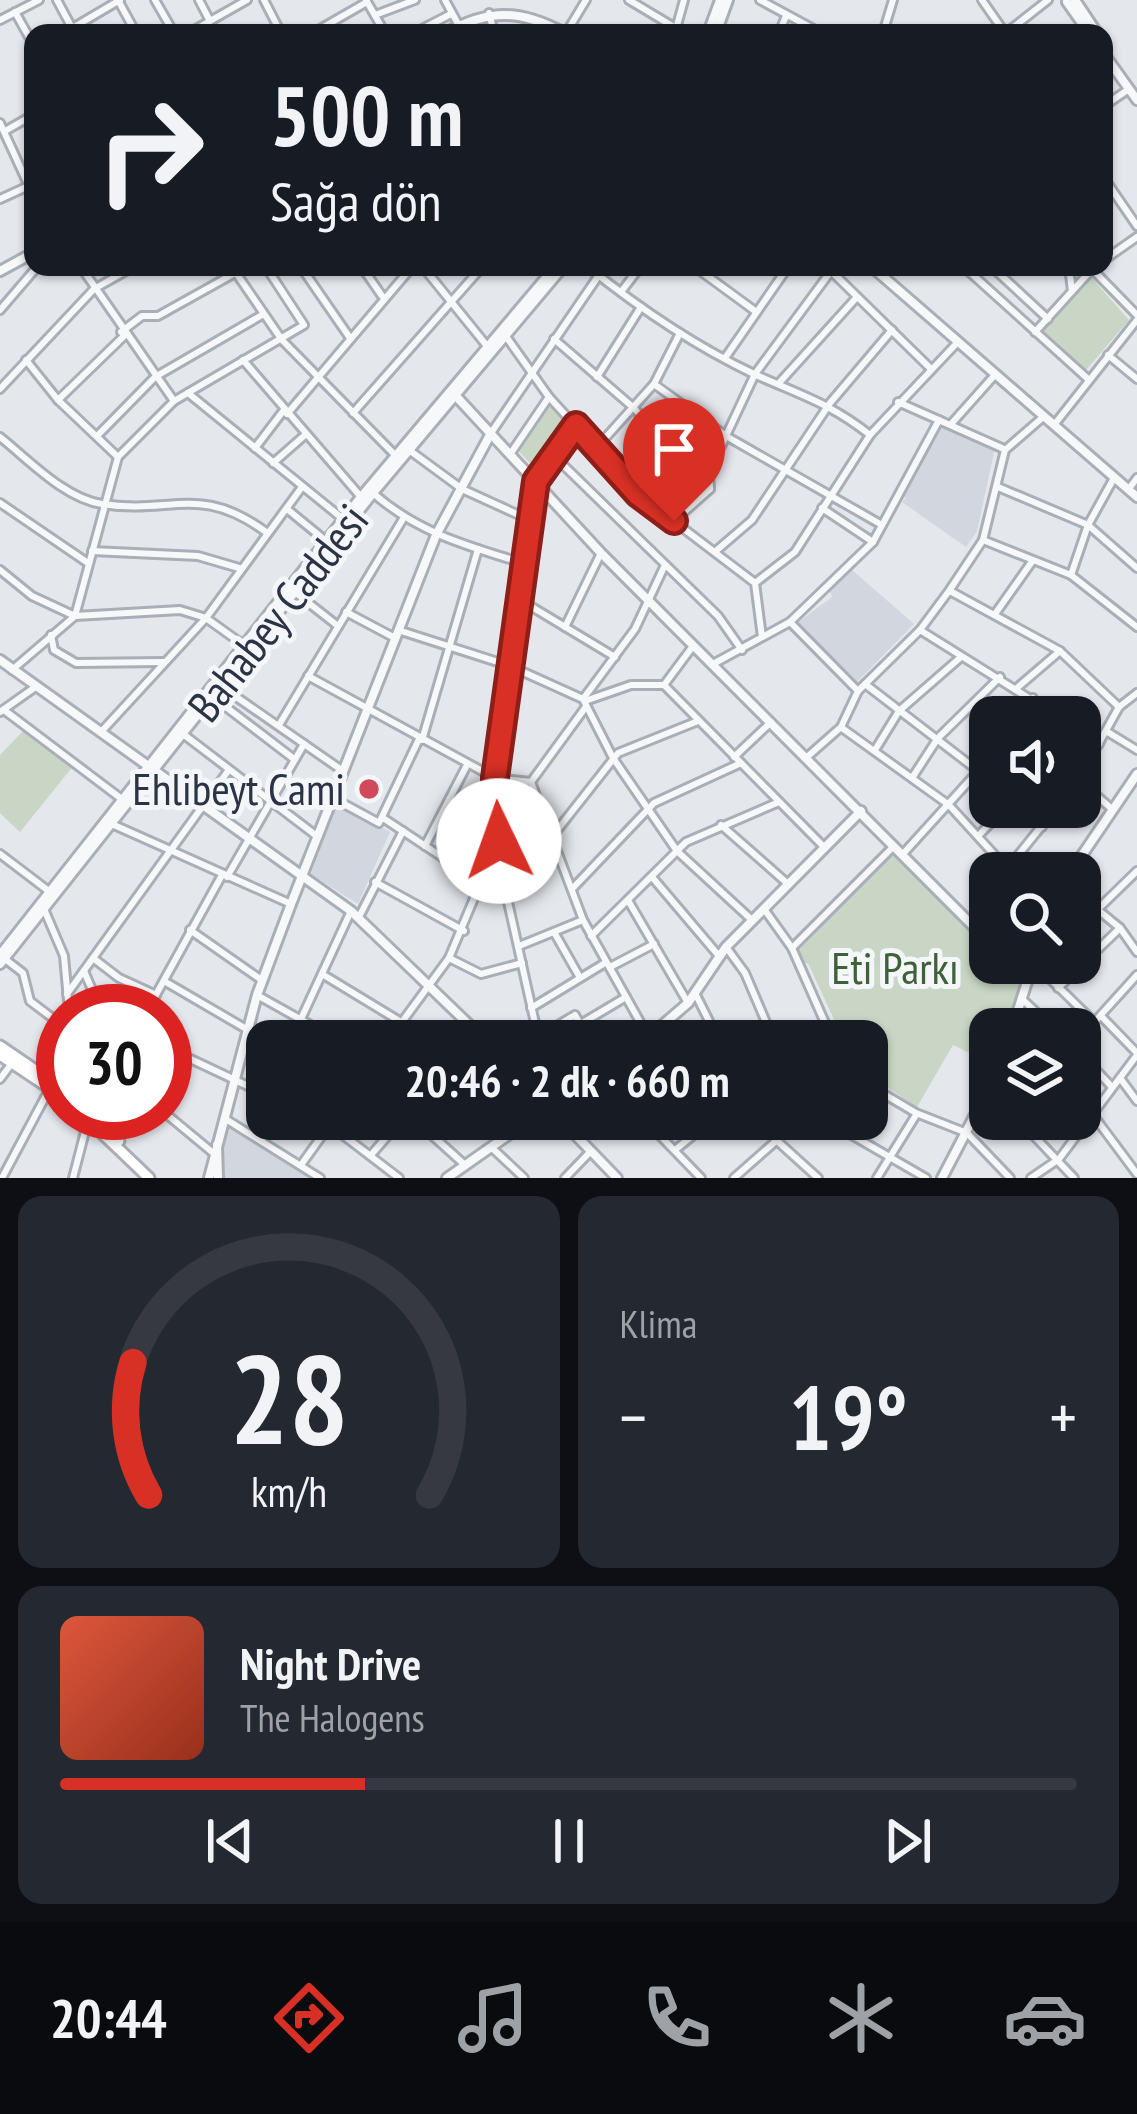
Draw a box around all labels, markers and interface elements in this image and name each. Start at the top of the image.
text: 500 m [270,60,463,169]
icon: right [72,72,228,228]
text: Sağa dön [270,166,442,236]
pin [623,398,725,521]
icon: arrive [641,416,707,482]
street label: Bahabey Caddesi [174,492,380,733]
map controls [969,696,1101,1140]
button: sound [969,696,1101,828]
place label: Ehlibeyt Cami [132,759,345,817]
marker: Ehlibeyt Cami [356,776,382,802]
position arrow [436,778,562,904]
button: search [969,852,1101,984]
park label: Eti Parkı [831,938,959,996]
speed limit sign: 30 [36,984,192,1140]
button: layers [969,1008,1101,1140]
text: 20:46 · 2 dk · 660 m [404,1051,730,1109]
text: Klima [620,1298,697,1349]
text: 28 [229,1317,348,1478]
text: 19° [789,1358,908,1475]
text: − [620,1374,647,1459]
text: + [1050,1374,1077,1459]
text: km/h [251,1463,327,1519]
text: Night Drive [240,1634,421,1692]
text: The Halogens [240,1692,425,1743]
icon: previous [197,1808,263,1874]
icon: pause [536,1808,602,1874]
icon: next [875,1808,941,1874]
icon: directions [267,1976,351,2060]
icon: music [451,1976,535,2060]
icon: phone [635,1976,719,2060]
icon: climate [819,1976,903,2060]
icon: car [1003,1976,1087,2060]
text: 20:44 [50,1983,167,2053]

